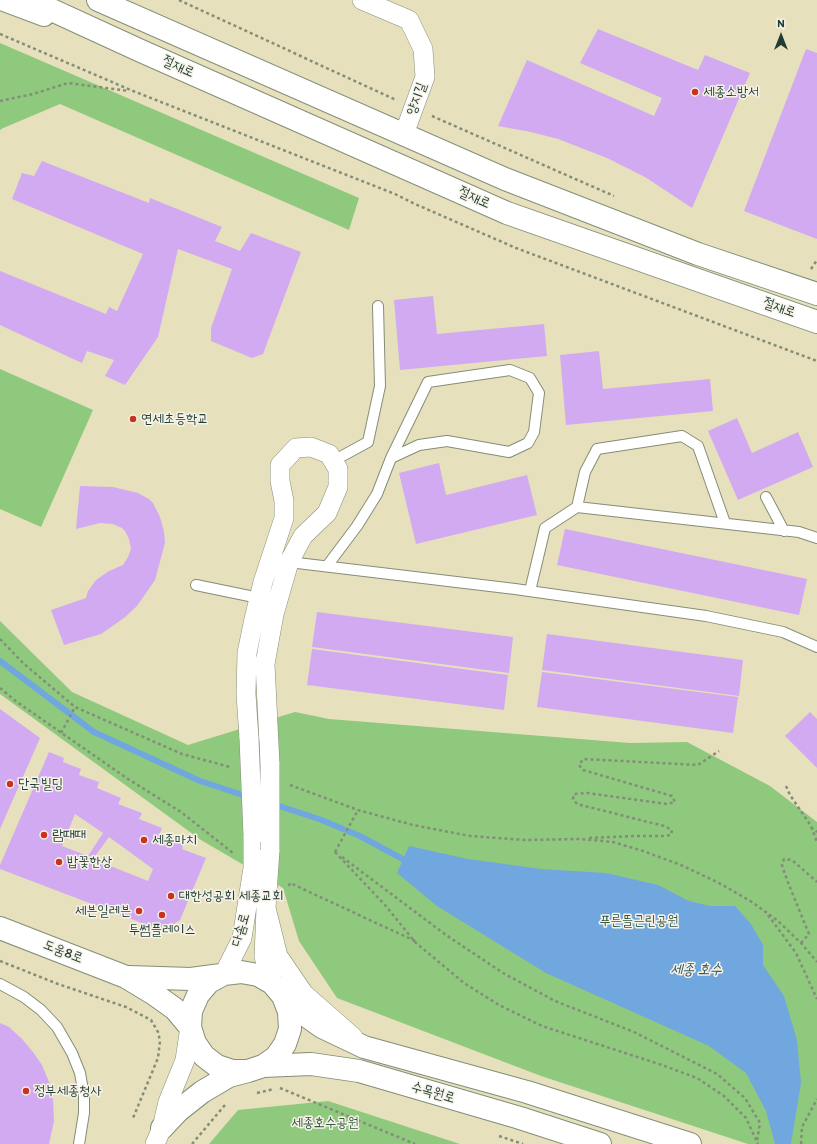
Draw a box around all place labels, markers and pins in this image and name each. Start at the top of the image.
place label: 세종소방서 [703,84,759,100]
marker: 세종소방서 [690,87,700,97]
place label: 연세초등학교 [141,411,209,427]
marker: 연세초등학교 [128,414,138,424]
place label: 단국빌딩 [18,776,63,792]
marker: 단국빌딩 [5,779,15,789]
place label: 람때때 [52,827,86,843]
marker: 람때때 [39,830,49,840]
place label: 세종마치 [152,832,197,848]
marker: 세종마치 [139,835,149,845]
place label: 밥꽃한상 [67,854,112,870]
marker: 밥꽃한상 [54,857,64,867]
place label: 대한성공회 세종교회 [179,888,284,904]
marker: 대한성공회 세종교회 [166,891,176,901]
place label: 세븐일레븐 [75,903,131,919]
marker: 세븐일레븐 [134,906,144,916]
marker: 투썸플레이스 [157,910,167,920]
place label: 투썸플레이스 [128,922,196,938]
place label: 정부세종청사 [34,1083,102,1099]
marker: 정부세종청사 [21,1086,31,1096]

